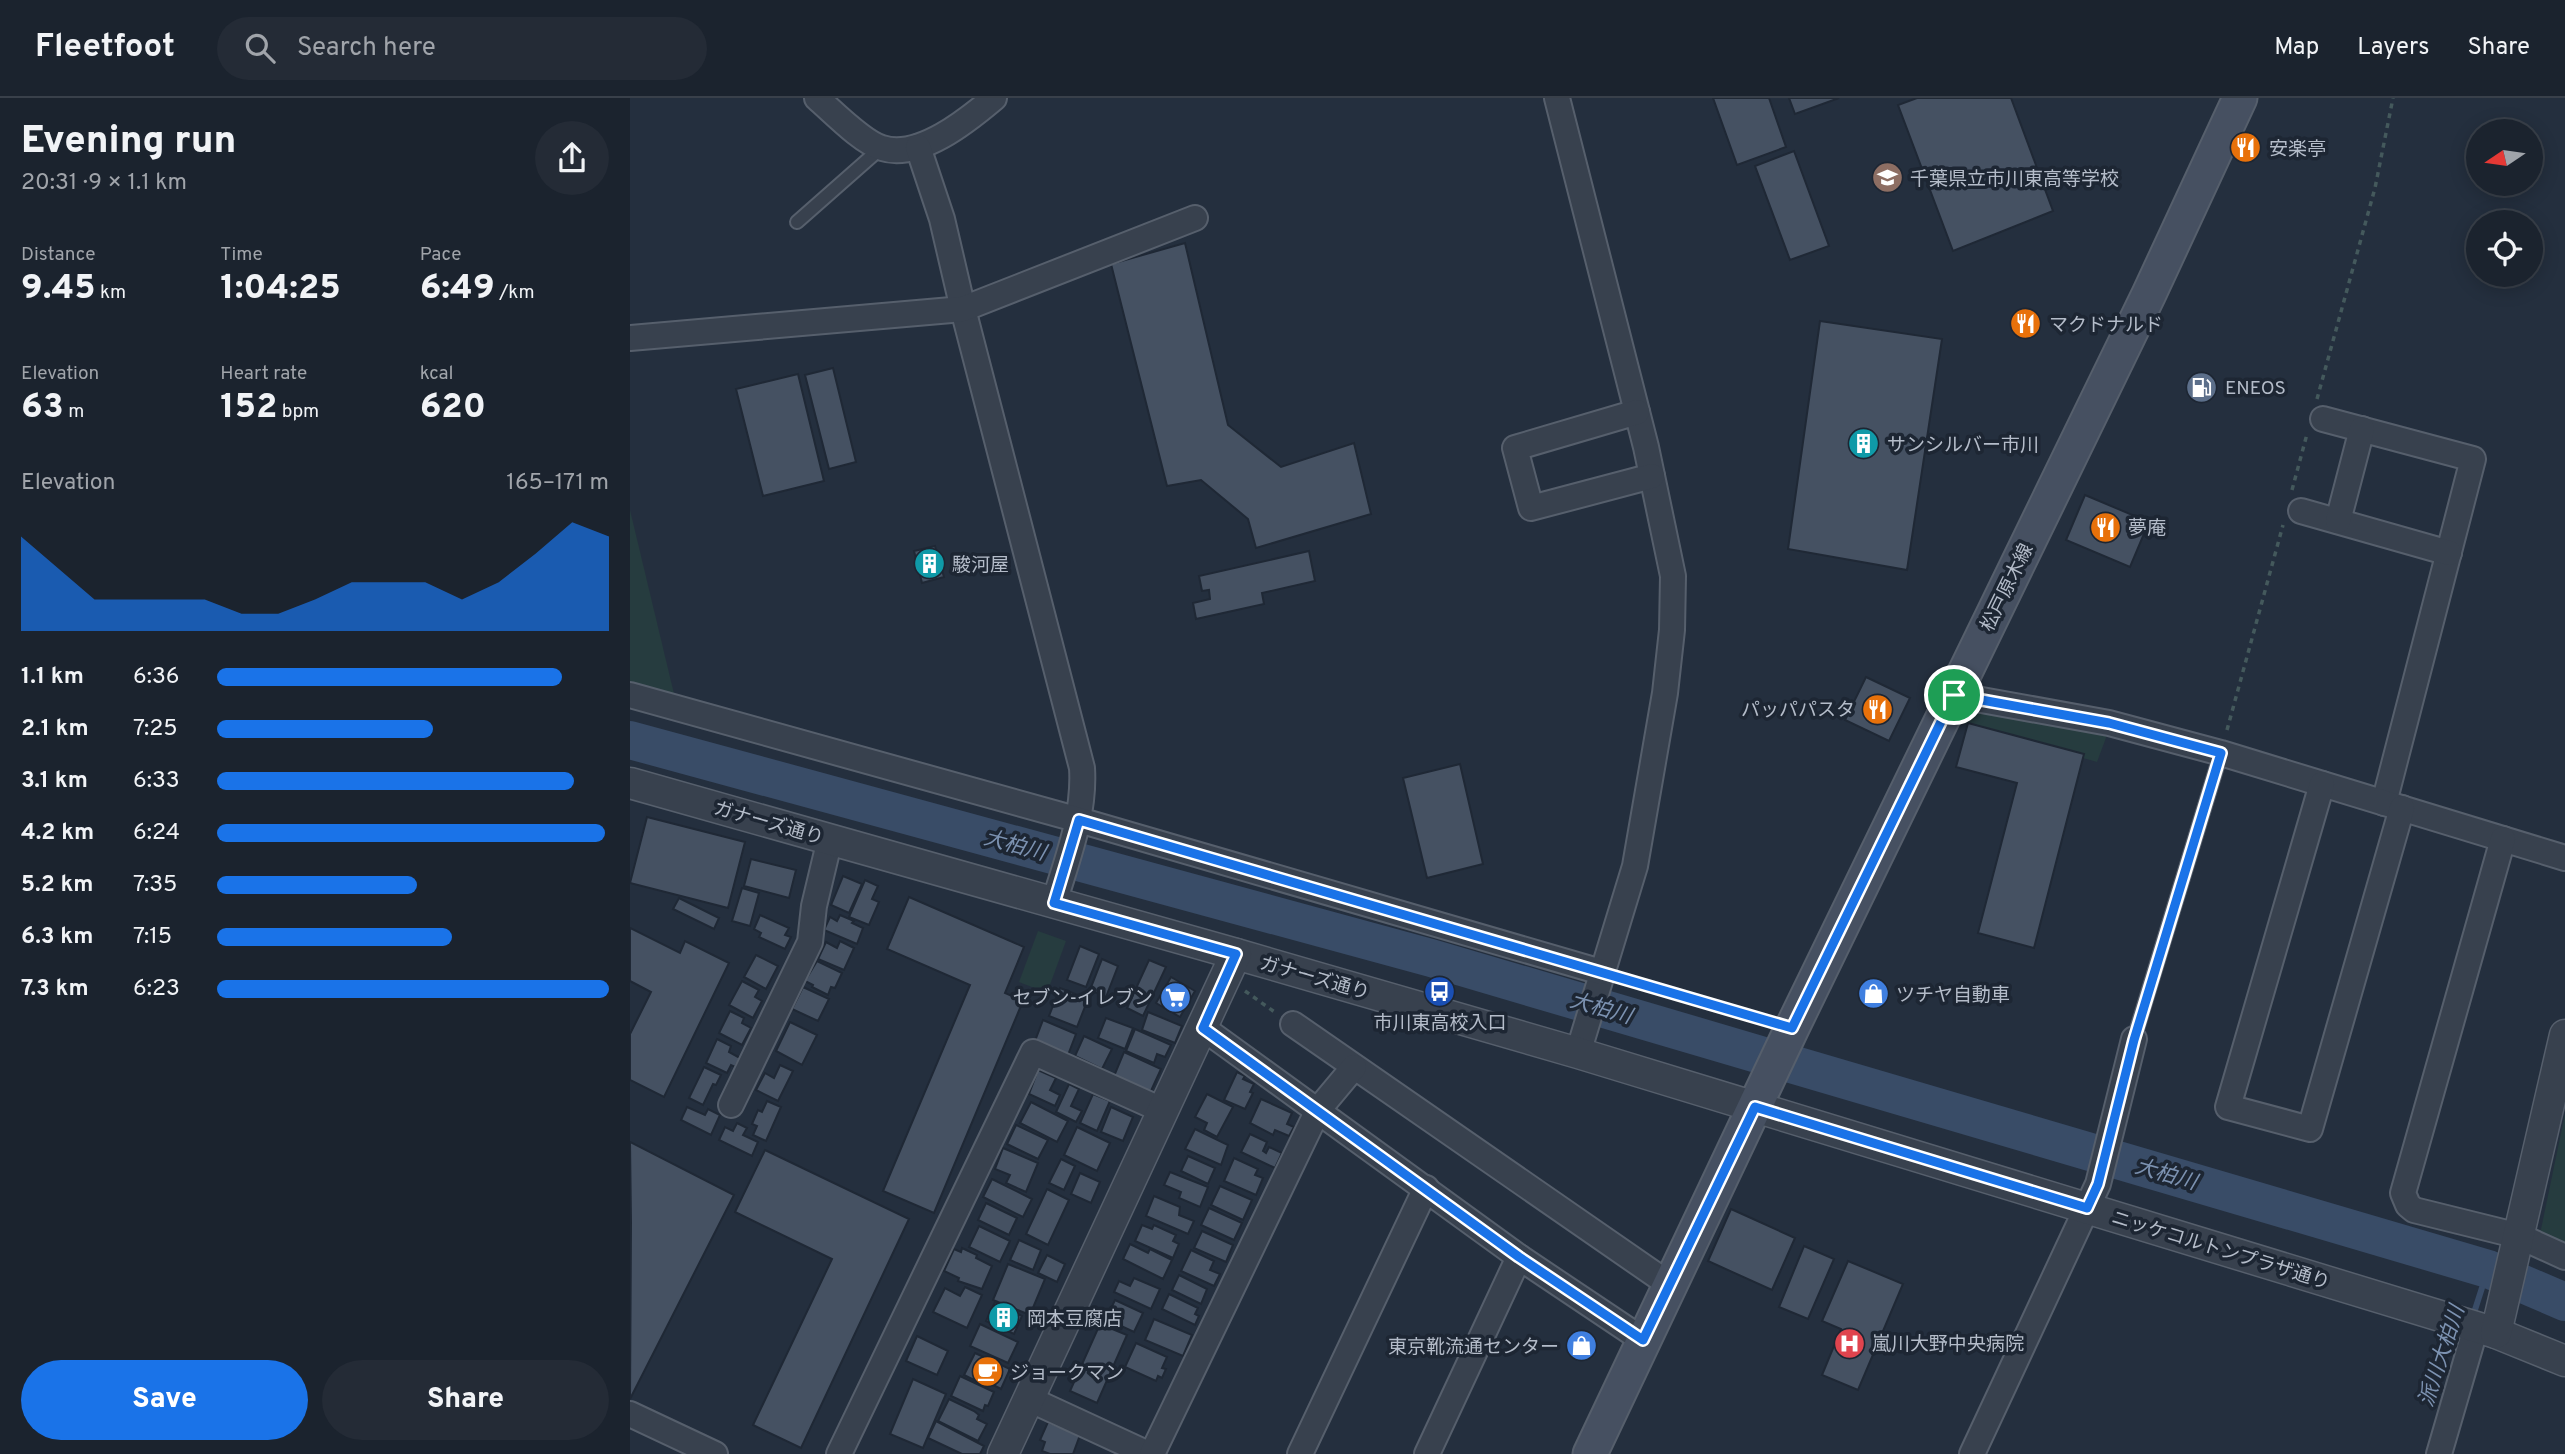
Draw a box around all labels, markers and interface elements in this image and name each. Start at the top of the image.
search box [217,17,707,80]
text: Fleetfoot [35,27,175,69]
icon: search [241,29,279,67]
text: Search here [297,32,436,65]
text: Map [2274,33,2319,63]
text: Layers [2357,33,2429,63]
text: Share [2467,33,2530,63]
text: Evening run [21,118,236,167]
north arrow [2466,119,2543,196]
map controls [2466,119,2543,287]
button: share [535,121,609,195]
restaurant icon: 安楽亭 [2229,131,2263,165]
place label: 安楽亭 [2269,138,2326,162]
school or university icon: 千葉県立市川東高等学校 [1870,161,1904,195]
place label: 千葉県立市川東高等学校 [1910,168,2119,192]
text: 20:31 · 9 × 1.1 km [21,169,187,198]
button: locate [2466,210,2543,287]
text: Distance [21,243,96,267]
text: Time [220,243,263,267]
text: Pace [420,243,461,267]
text: 9.45 [21,267,95,311]
text: 1:04:25 [220,267,341,311]
text: 6:49 [420,267,495,311]
text: km [95,281,126,305]
text: /km [495,281,535,305]
restaurant icon: マクドナルド [2009,307,2043,341]
place label: マクドナルド [2049,314,2163,338]
text: Elevation [21,362,99,386]
text: Heart rate [220,362,307,386]
text: kcal [420,362,453,386]
fuel station icon: ENEOS [2185,370,2219,404]
place label: ENEOS [2225,377,2286,401]
text: 63 [21,386,64,430]
text: 152 [220,386,277,430]
text: 620 [420,386,486,430]
text: m [64,400,84,424]
text: bpm [277,400,319,424]
building icon: サンシルバー市川 [1847,427,1881,461]
place label: サンシルバー市川 [1887,434,2039,458]
text: Elevation [21,469,116,498]
text: 165–171 m [506,469,609,498]
restaurant icon: 夢庵 [2088,510,2122,544]
place label: 夢庵 [2128,517,2166,541]
street label: 松戸原木線 [1976,540,2039,636]
building icon: 駿河屋 [912,547,946,581]
place label: 駿河屋 [952,554,1009,578]
text: 1.1 km [21,663,84,692]
text: 6:36 [133,663,179,692]
pin [1924,665,1984,725]
icon: arrive [1935,676,1973,714]
restaurant icon: パッパパスタ [1861,692,1895,726]
place label: パッパパスタ [1741,699,1855,723]
text: 2.1 km [21,715,89,744]
text: 7:25 [133,715,178,744]
text: 3.1 km [21,767,88,796]
text: 6:33 [133,767,180,796]
street label: ガナーズ通り [711,797,826,851]
text: 4.2 km [21,819,94,848]
text: 6:24 [133,819,180,848]
water label: 大柏川 [981,825,1050,868]
text: 5.2 km [21,871,94,900]
text: 7:35 [133,871,177,900]
text: 6.3 km [21,923,93,952]
text: 7:15 [133,923,172,952]
street label: ガナーズ通り [1257,952,1372,1006]
bus stop icon: 市川東高校入口 [1423,974,1457,1008]
text: 7.3 km [21,975,89,1004]
text: 6:23 [133,975,180,1004]
shop icon: ツチヤ自動車 [1856,977,1890,1011]
supermarket icon: セブン-イレブン [1159,980,1193,1014]
place label: ツチヤ自動車 [1896,984,2010,1008]
place label: セブン-イレブン [1012,987,1153,1011]
water label: 大柏川 [1567,988,1637,1032]
place label: 市川東高校入口 [1373,1012,1507,1036]
water label: 大柏川 [2132,1154,2202,1198]
street label: ニッケコルトンプラザ通り [2108,1206,2333,1296]
water label: 派川大柏川 [2413,1300,2472,1411]
building icon: 岡本豆腐店 [987,1301,1021,1335]
place label: 岡本豆腐店 [1027,1308,1122,1332]
hospital icon: 嵐川大野中央病院 [1832,1326,1866,1360]
shop icon: 東京靴流通センター [1565,1329,1599,1363]
place label: 嵐川大野中央病院 [1872,1333,2024,1357]
place label: 東京靴流通センター [1388,1336,1559,1360]
cafe icon: ジョークマン [970,1355,1004,1389]
button: Save [21,1360,308,1440]
button: Share [322,1360,609,1440]
place label: ジョークマン [1010,1362,1124,1386]

